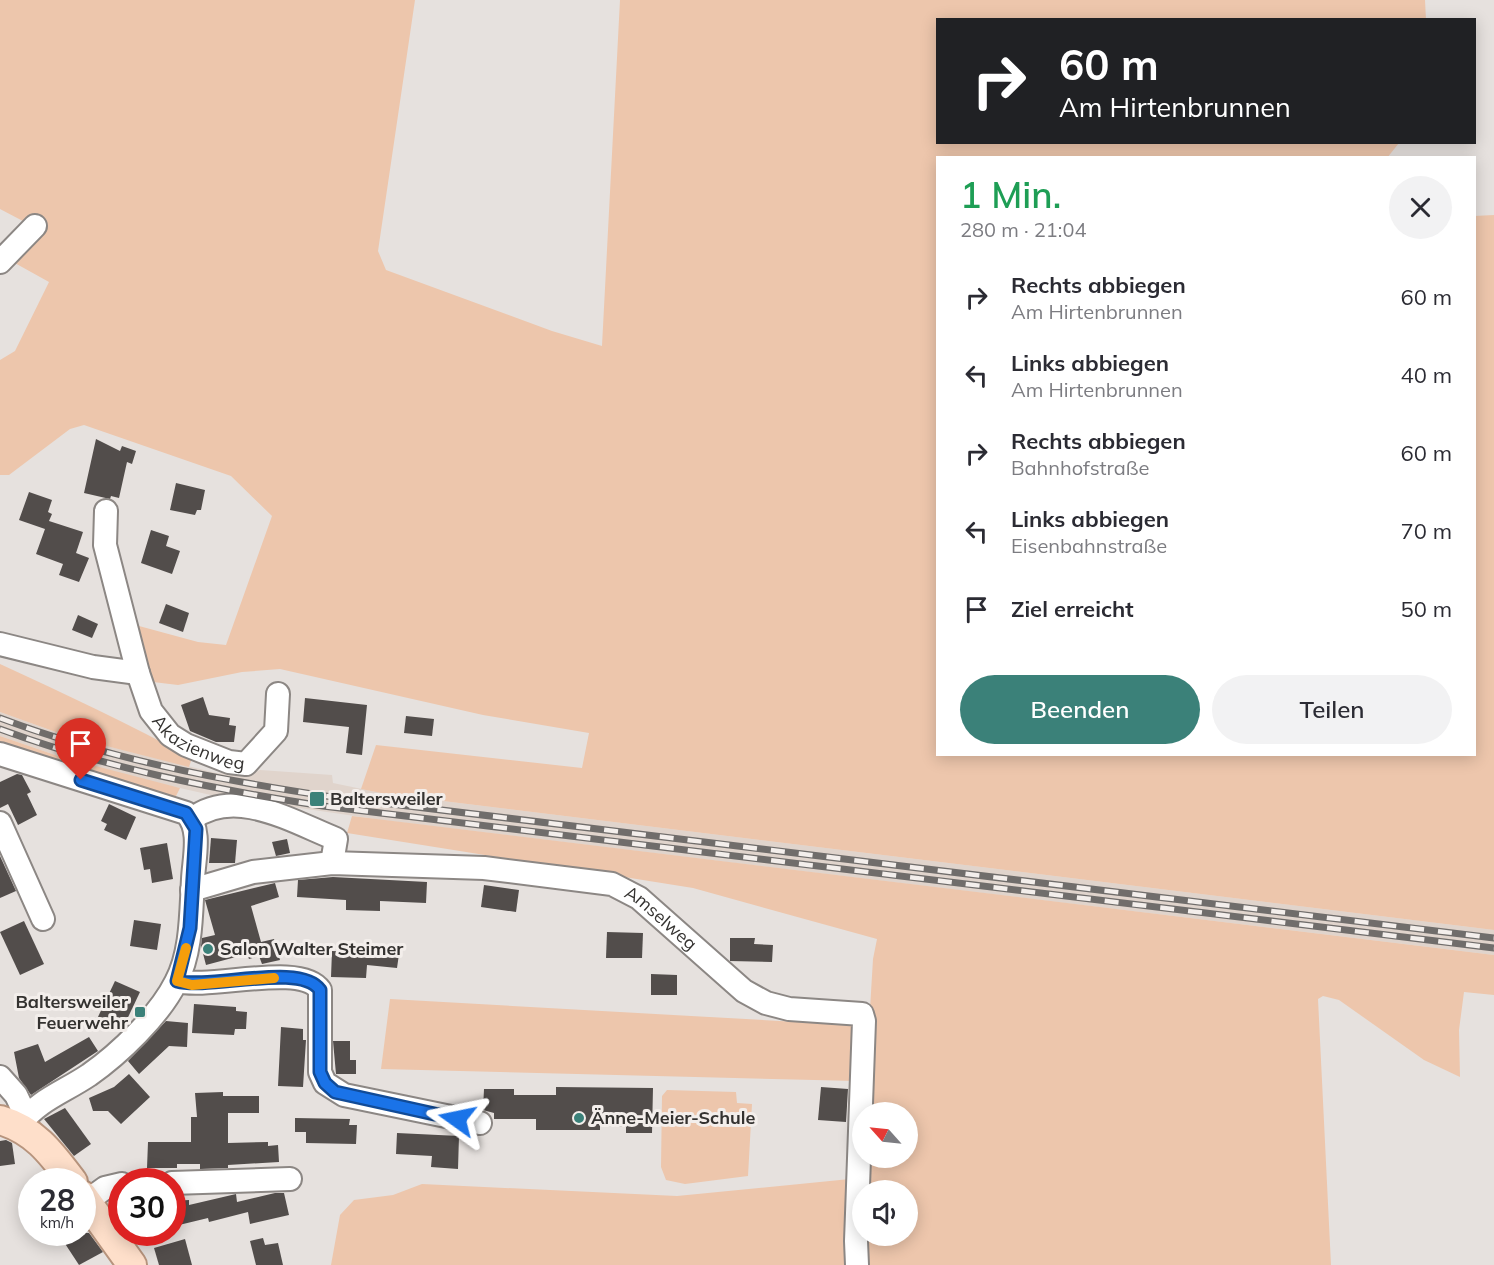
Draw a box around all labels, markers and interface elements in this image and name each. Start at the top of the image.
text: 60 m [1059,38,1159,91]
icon: right [960,42,1038,120]
text: Am Hirtenbrunnen [1059,90,1291,124]
text: 1 Min. [960,172,1061,217]
button: close [1389,176,1452,239]
text: 280 m · 21:04 [960,217,1086,242]
text: Rechts abbiegen [1011,271,1186,299]
icon: right [960,281,993,314]
text: 60 m [1401,283,1452,311]
text: Am Hirtenbrunnen [1011,299,1183,324]
text: Links abbiegen [1011,349,1169,377]
icon: left [960,359,993,392]
text: 40 m [1401,361,1452,389]
text: Am Hirtenbrunnen [1011,377,1183,402]
text: Rechts abbiegen [1011,427,1186,455]
icon: right [960,437,993,470]
text: 60 m [1401,439,1452,467]
text: Bahnhofstraße [1011,455,1149,480]
text: Links abbiegen [1011,505,1169,533]
icon: left [960,515,993,548]
text: 70 m [1401,517,1452,545]
text: Eisenbahnstraße [1011,533,1167,558]
icon: arrive [960,593,993,626]
text: Ziel erreicht [1011,595,1134,623]
text: 50 m [1401,595,1452,623]
button: Beenden [960,675,1200,744]
button: Teilen [1212,675,1452,744]
street label: Akazienweg [147,710,246,775]
pin [55,718,106,780]
icon: arrive [64,727,97,760]
place label: Baltersweiler [330,787,444,810]
marker: Baltersweiler [308,790,326,808]
street label: Amselweg [621,881,702,955]
place label: Salon Walter Steimer [220,937,404,960]
marker: Salon Walter Steimer [201,942,215,956]
place label: Baltersweiler Feuerwehr [15,990,129,1034]
marker: Baltersweiler Feuerwehr [133,1005,147,1019]
position arrow [425,1087,489,1151]
north arrow [852,1102,918,1168]
map controls [852,1102,918,1246]
place label: Änne-Meier-Schule [591,1106,755,1129]
marker: Änne-Meier-Schule [572,1111,586,1125]
speed limit sign: 30 [108,1168,186,1246]
button: sound [852,1180,918,1246]
text: 28 [39,1181,75,1219]
text: km/h [40,1213,74,1232]

